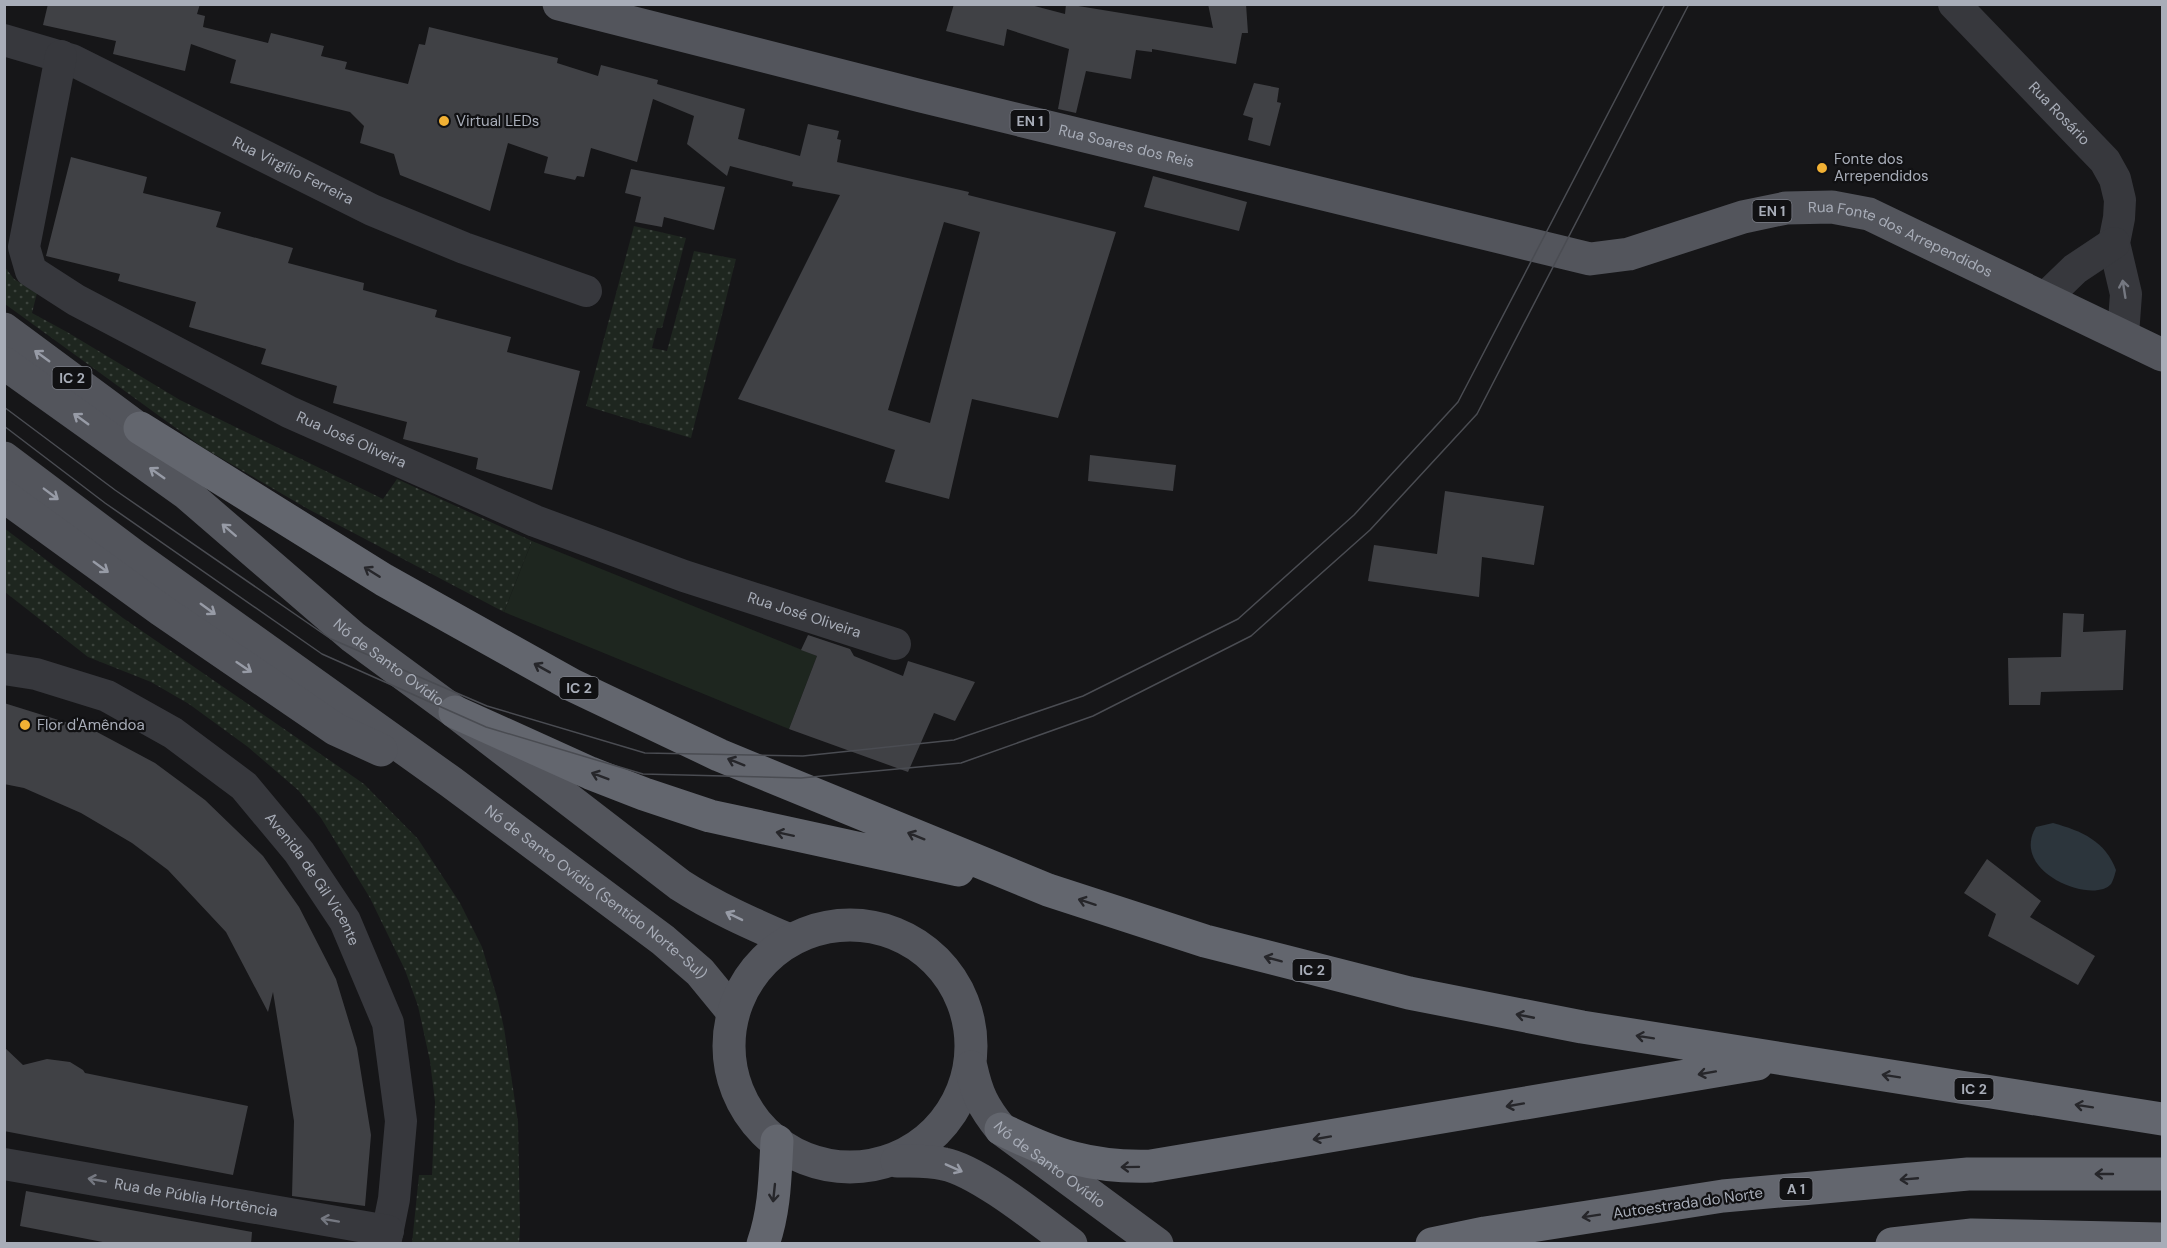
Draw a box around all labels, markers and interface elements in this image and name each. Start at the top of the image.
street label: Rua Rosário [2024,77,2095,150]
road number: EN 1 [1010,110,1050,132]
place label: Virtual LEDs [456,111,539,131]
marker: Virtual LEDs [437,114,451,128]
street label: Rua Soares dos Reis [1057,120,1196,172]
street label: Rua Virgílio Ferreira [229,132,357,209]
place label: Fonte dos Arrependidos [1834,149,1929,186]
marker: Fonte dos Arrependidos [1815,161,1829,175]
street label: Rua Fonte dos Arrependidos [1808,197,1996,282]
road number: EN 1 [1752,200,1792,222]
one-way arrow [2118,279,2129,299]
one-way arrow [34,350,50,362]
road number: IC 2 [52,367,92,389]
street label: Rua José Oliveira [293,407,409,473]
one-way arrow [73,412,89,425]
one-way arrow [150,467,166,479]
one-way arrow [43,487,59,500]
one-way arrow [221,524,237,537]
one-way arrow [93,561,109,573]
one-way arrow [364,566,381,578]
street label: Rua José Oliveira [745,587,864,642]
one-way arrow [200,602,216,615]
street label: Nó de Santo Ovídio [329,614,448,711]
one-way arrow [236,661,252,673]
one-way arrow [534,662,551,674]
road number: IC 2 [560,677,598,699]
place label: Flor d'Amêndoa [37,715,145,735]
marker: Flor d'Amêndoa [18,718,32,732]
one-way arrow [727,756,746,767]
one-way arrow [591,770,609,781]
street label: Nó de Santo Ovídio (Sentido Norte-Sul) [481,801,712,983]
street label: Avenida de Gil Vicente [260,808,364,949]
one-way arrow [776,828,796,839]
one-way arrow [908,830,926,841]
one-way arrow [1078,896,1097,907]
one-way arrow [725,909,743,921]
one-way arrow [1264,953,1283,965]
road number: IC 2 [1292,959,1332,981]
one-way arrow [1515,1010,1535,1021]
one-way arrow [1635,1032,1655,1043]
one-way arrow [1698,1067,1717,1078]
one-way arrow [1882,1070,1902,1081]
road number: IC 2 [1954,1078,1994,1100]
one-way arrow [1505,1100,1525,1111]
one-way arrow [2075,1101,2094,1112]
street label: Nó de Santo Ovídio [989,1117,1110,1213]
one-way arrow [1313,1132,1333,1143]
one-way arrow [1120,1161,1140,1173]
one-way arrow [945,1163,963,1174]
one-way arrow [2095,1168,2115,1180]
street label: Rua de Públia Hortência [113,1173,279,1222]
one-way arrow [87,1174,107,1185]
one-way arrow [1900,1174,1920,1185]
road number: A 1 [1780,1178,1812,1200]
one-way arrow [768,1182,779,1202]
street label: Autoestrada do Norte [1612,1183,1764,1223]
one-way arrow [1581,1211,1601,1222]
one-way arrow [321,1214,341,1225]

